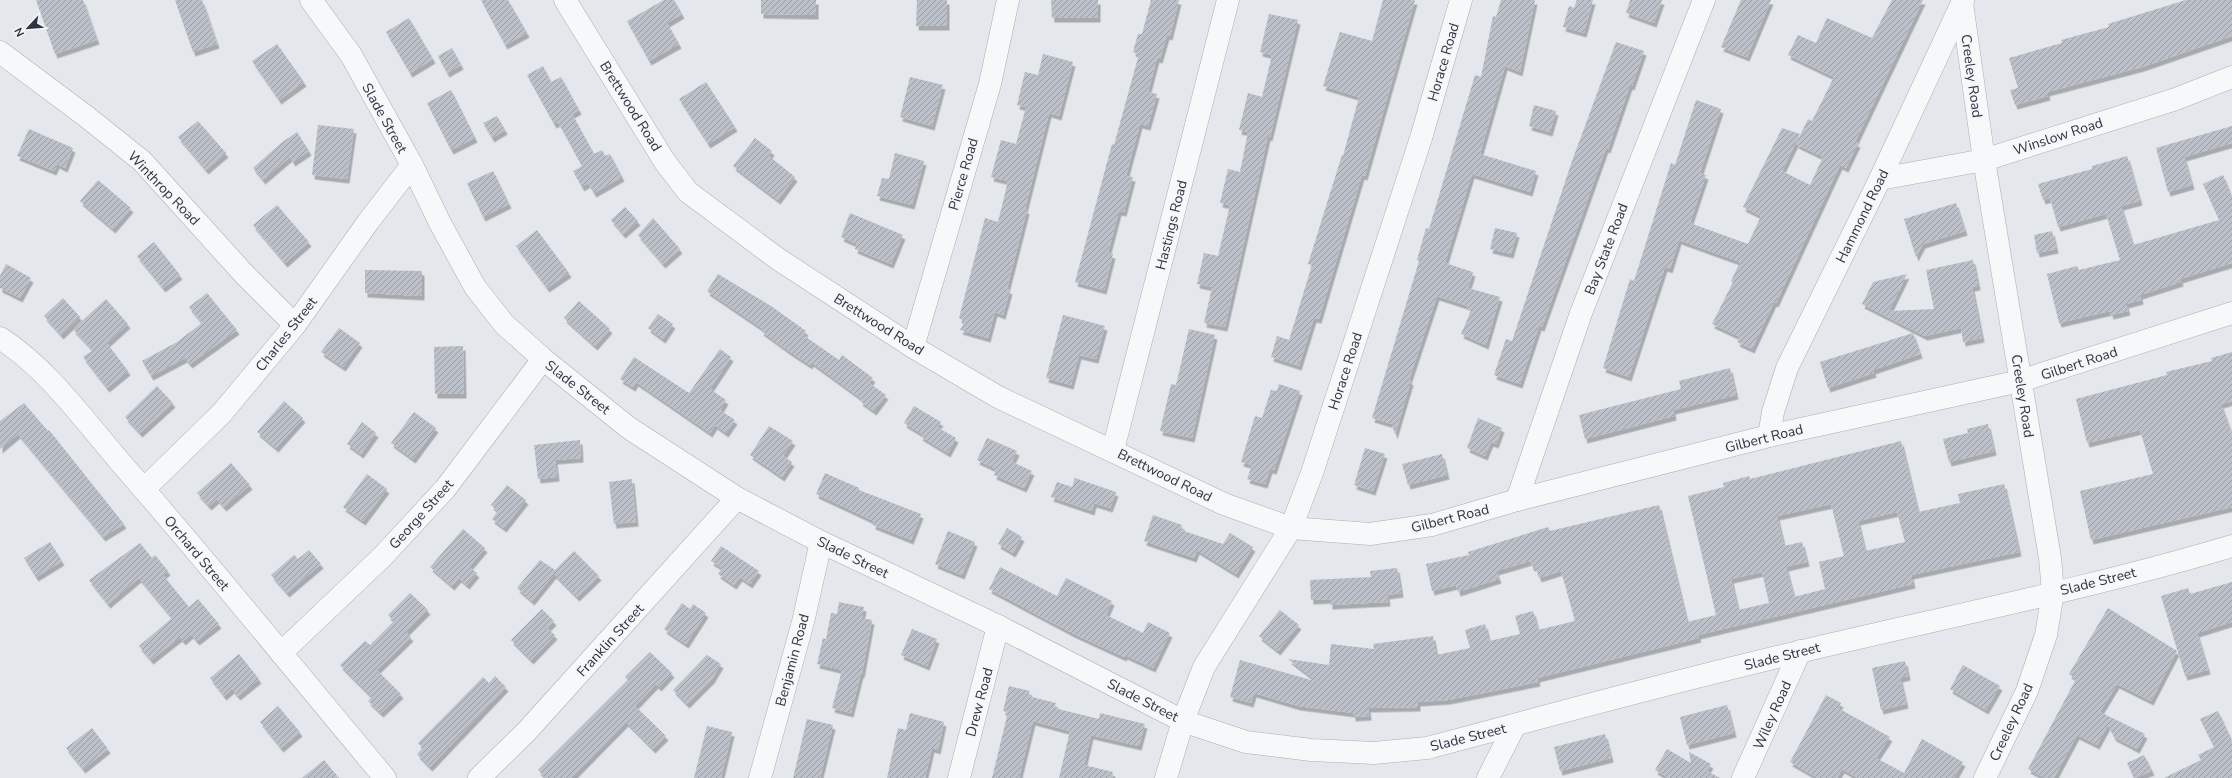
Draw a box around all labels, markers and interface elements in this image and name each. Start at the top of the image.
north arrow [8,8,48,48]
street label: Horace Road [1423,21,1464,104]
text: N [11,25,28,39]
street label: Creeley Road [1956,33,1987,119]
street label: Brettwood Road [595,58,666,155]
street label: Slade Street [357,80,412,157]
street label: Winslow Road [2011,113,2105,160]
street label: Pierce Road [944,136,983,213]
street label: Winthrop Road [123,147,204,230]
street label: Hammond Road [1832,166,1893,266]
street label: Hastings Road [1151,178,1192,272]
street label: Bay State Road [1580,201,1633,298]
street label: Brettwood Road [830,289,927,360]
street label: Charles Street [251,293,322,376]
street label: Horace Road [1324,330,1367,412]
street label: Gilbert Road [2038,342,2120,385]
street label: Creeley Road [2007,353,2038,439]
street label: Slade Street [541,356,614,419]
street label: Gilbert Road [1723,420,1805,457]
street label: Brettwood Road [1114,444,1215,507]
street label: George Street [385,475,458,553]
street label: Gilbert Road [1409,500,1491,537]
street label: Orchard Street [160,512,234,595]
street label: Slade Street [814,532,892,583]
street label: Slade Street [2058,563,2138,600]
street label: Franklin Street [573,600,648,681]
street label: Benjamin Road [771,612,814,708]
street label: Slade Street [1742,638,1822,675]
street label: Drew Road [961,666,998,739]
street label: Slade Street [1104,674,1182,727]
street label: Wiley Road [1749,678,1796,753]
street label: Creeley Road [1985,680,2038,764]
street label: Slade Street [1428,719,1508,756]

